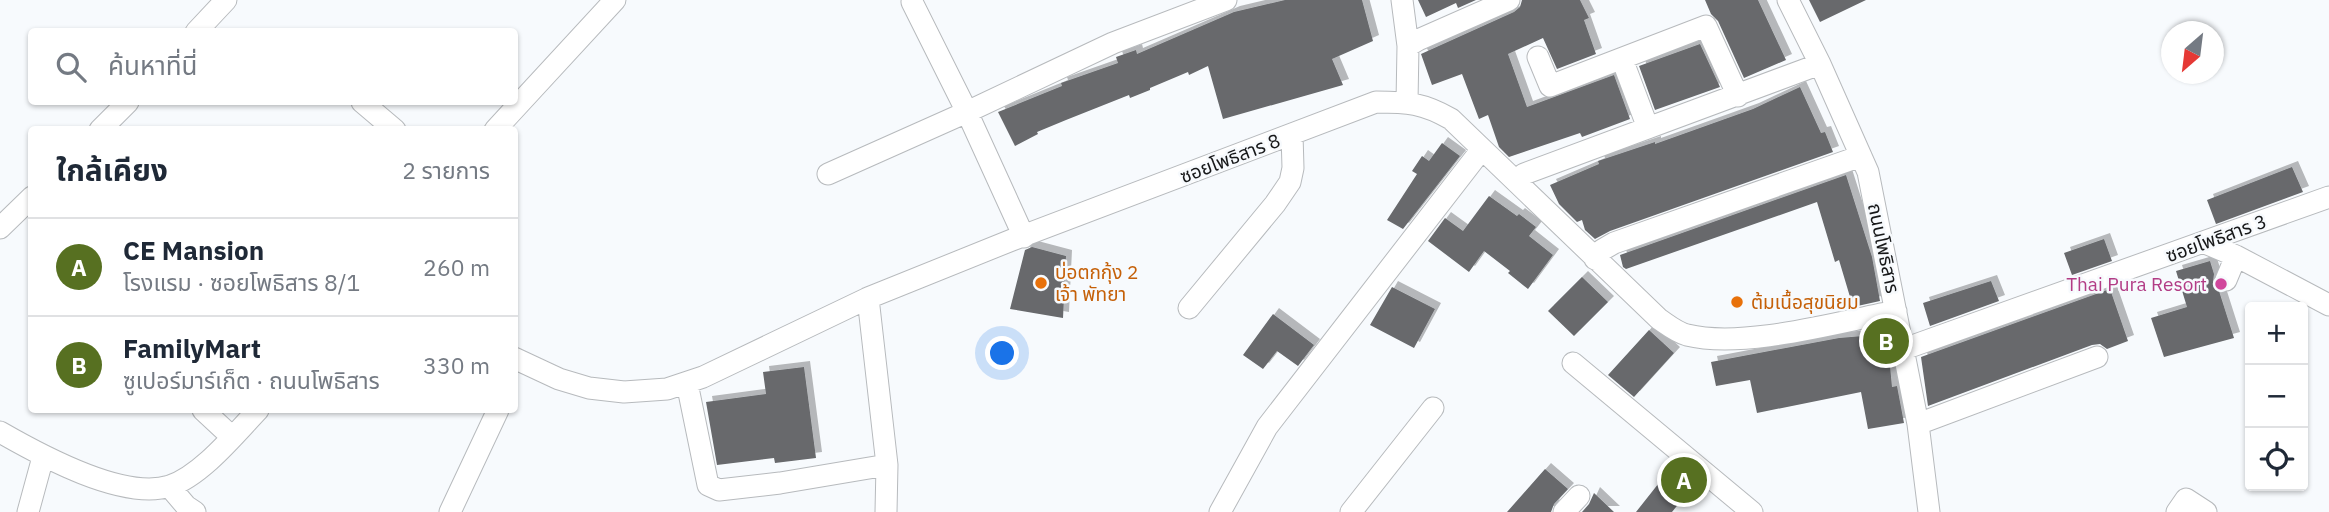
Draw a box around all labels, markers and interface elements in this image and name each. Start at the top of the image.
north arrow [2161,21,2224,84]
search box [28,28,518,105]
icon: search [52,48,90,86]
text: ค้นหาที่นี่ [108,48,198,82]
street label: ซอยโพธิสาร 8 [1176,128,1284,188]
text: ใกล้เคียง [56,150,168,189]
text: 2 รายการ [402,155,490,185]
street label: ถนนโพธิสาร [1863,201,1905,295]
street label: ซอยโพธิสาร 3 [2162,209,2270,267]
text: CE Mansion [123,233,264,267]
text: A [71,252,87,282]
text: 260 m [423,252,490,282]
place label: บ่อตกกุ้ง 2 เจ้า พัทยา [1055,260,1138,306]
text: โรงแรม · ซอยโพธิสาร 8/1 [123,267,360,297]
place label: Thai Pura Resort [2066,272,2207,296]
marker: บ่อตกกุ้ง 2 เจ้า พัทยา [1033,275,1049,291]
marker: Thai Pura Resort [2213,276,2229,292]
place label: ต้มเนื้อสุขนิยม [1751,289,1859,314]
marker: ต้มเนื้อสุขนิยม [1729,294,1745,310]
map controls [2245,302,2308,491]
button: + [2245,302,2308,365]
pin: B [1863,315,1909,367]
text: FamilyMart [123,331,261,365]
your location [985,336,1019,370]
text: B [71,350,87,380]
text: 330 m [423,350,490,380]
text: ซูเปอร์มาร์เก็ต · ถนนโพธิสาร [123,365,380,395]
button: − [2245,365,2308,428]
button: locate [2245,428,2308,491]
pin: A [1661,454,1707,506]

